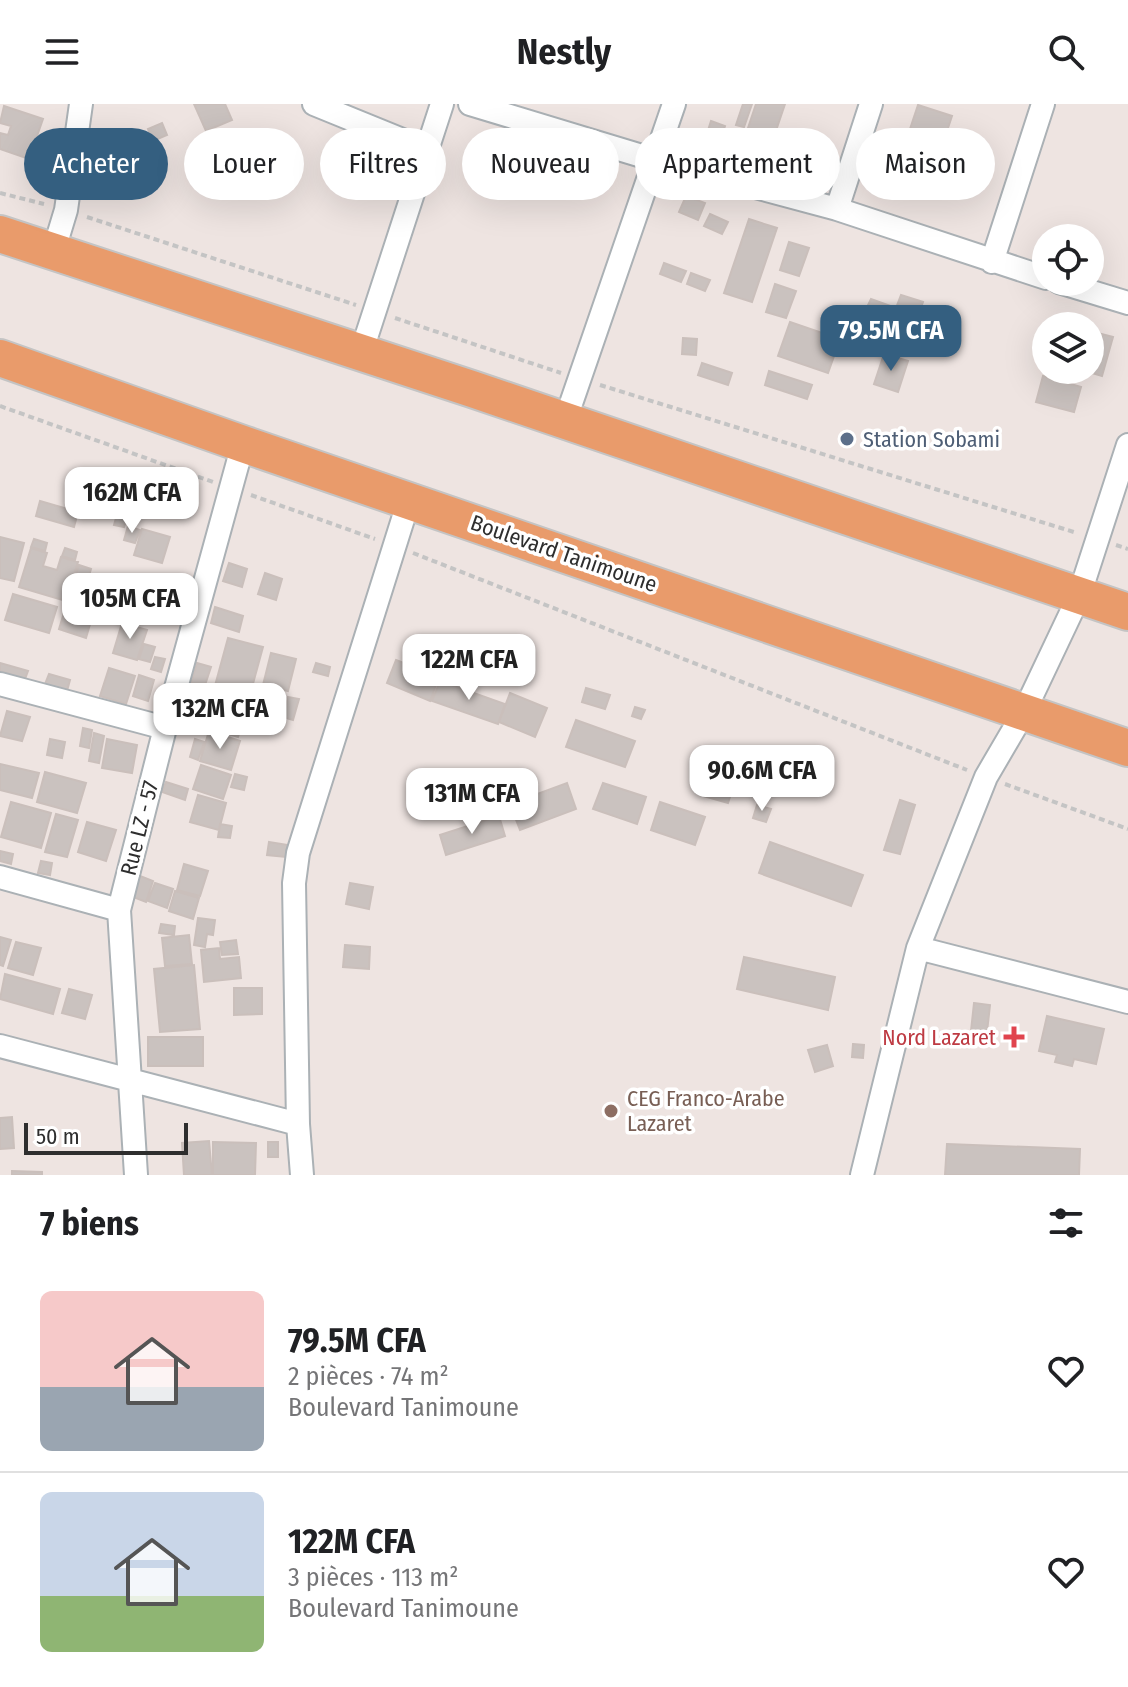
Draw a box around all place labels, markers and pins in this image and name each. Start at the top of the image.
pin: 79.5M CFA [799,305,983,373]
place label: Station Sobami [863,426,1000,453]
marker: Station Sobami [838,430,856,448]
pin: 162M CFA [49,467,215,535]
pin: 105M CFA [47,573,213,641]
pin: 122M CFA [386,634,552,702]
pin: 132M CFA [137,683,303,751]
pin: 90.6M CFA [670,745,854,813]
pin: 131M CFA [389,768,555,836]
place label: Nord Lazaret [882,1024,997,1051]
marker: Nord Lazaret [1003,1026,1025,1048]
place label: CEG Franco-Arabe Lazaret [627,1085,785,1137]
marker: CEG Franco-Arabe Lazaret [602,1102,620,1120]

